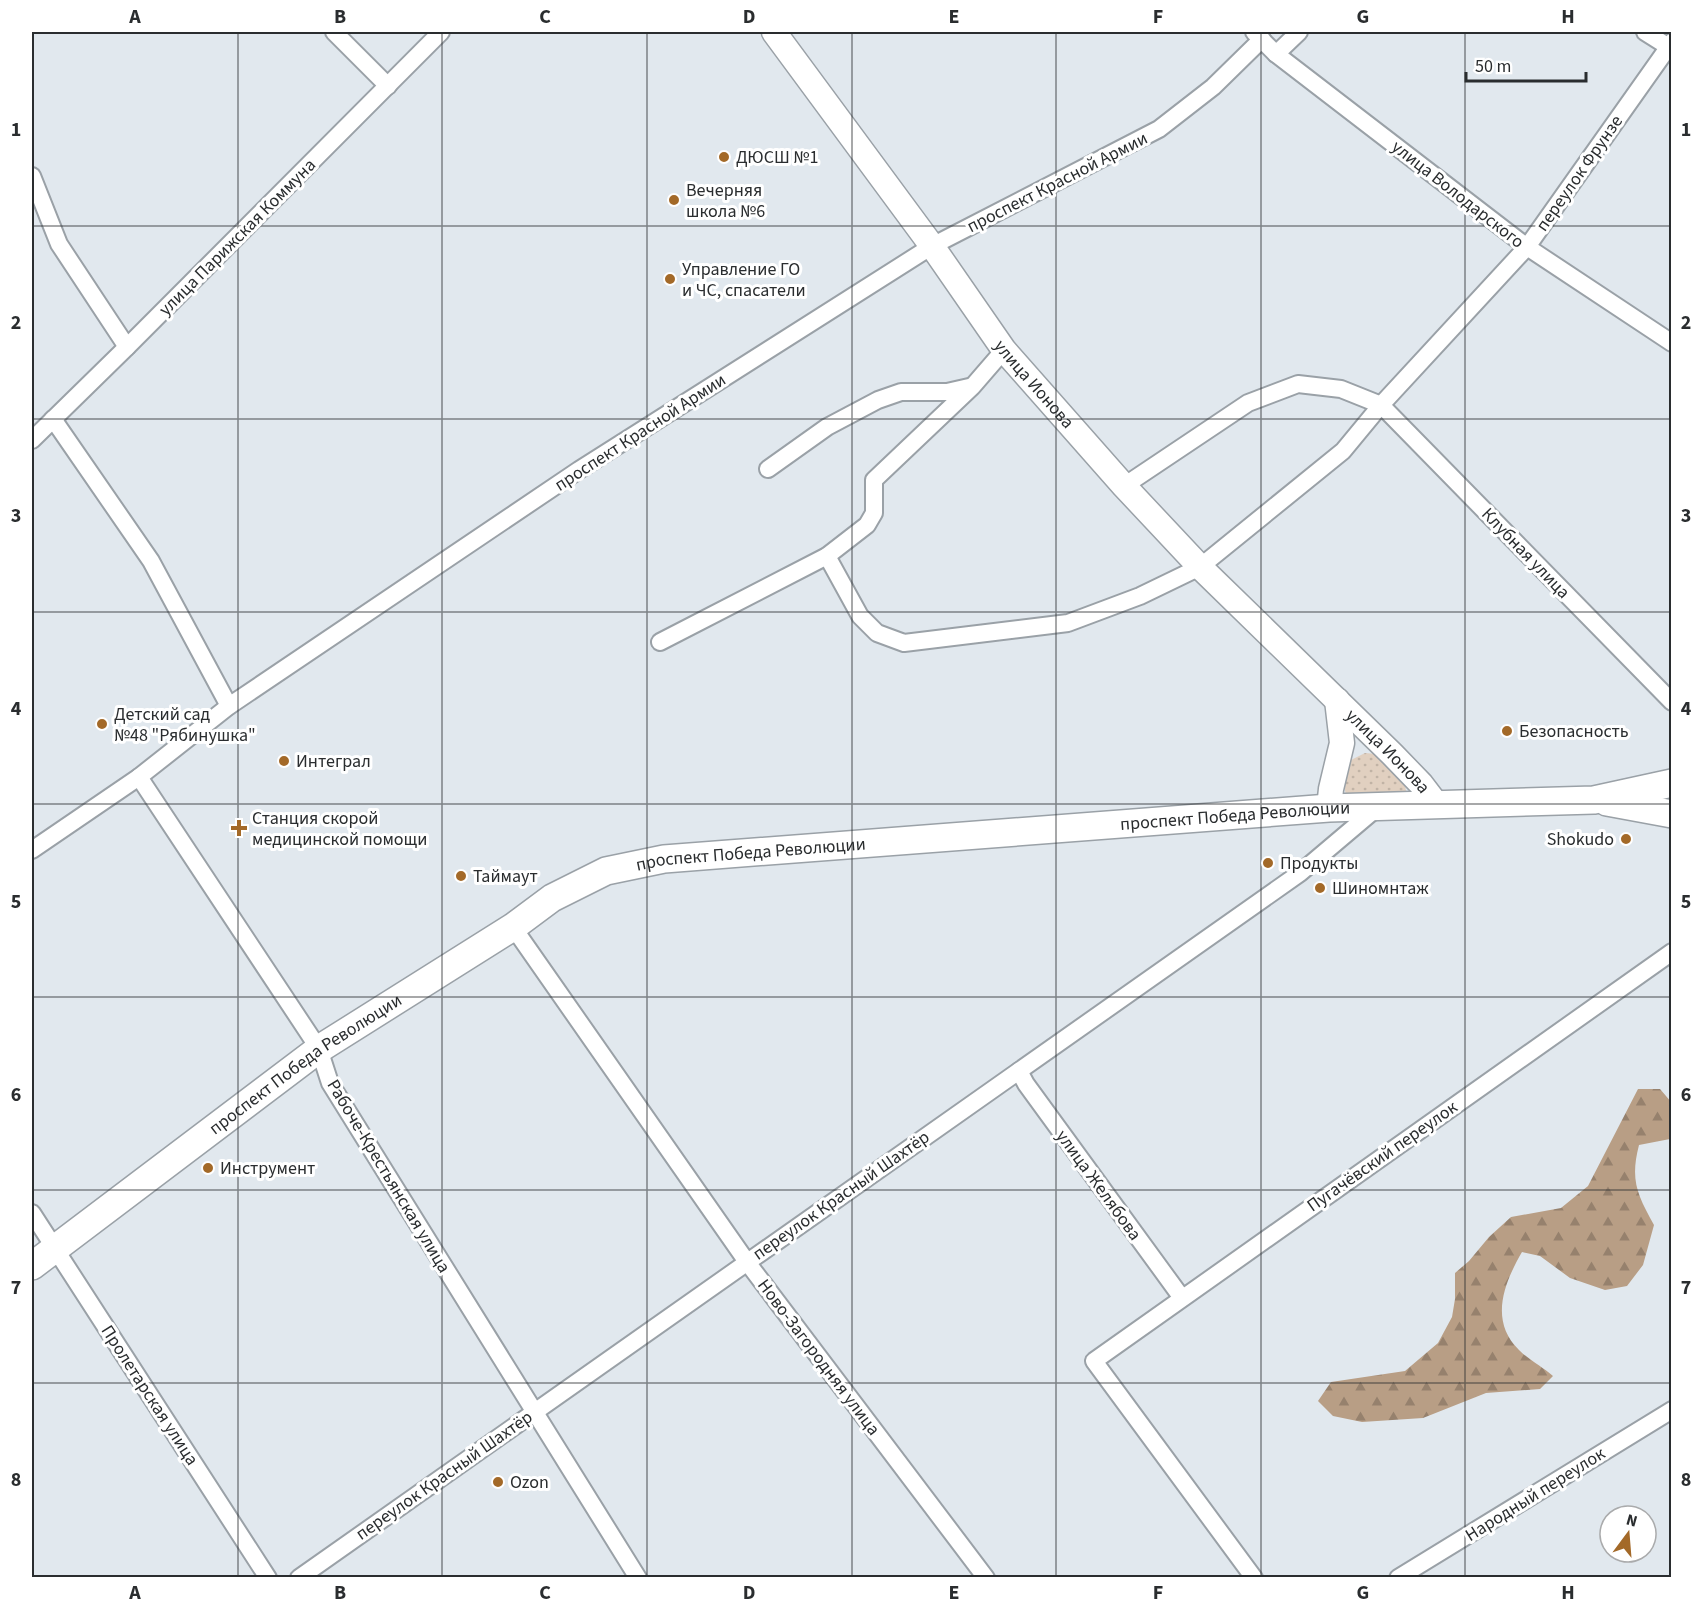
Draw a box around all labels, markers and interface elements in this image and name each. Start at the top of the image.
text: A [128,3,141,31]
text: B [334,3,346,31]
text: C [539,3,551,31]
text: D [743,3,755,31]
text: E [949,3,959,31]
text: F [1153,3,1163,31]
text: G [1357,3,1369,31]
text: H [1561,3,1575,31]
scale bar [1466,45,1586,83]
text: 50 m [1475,54,1511,79]
street label: переулок Фрунзе [1530,110,1629,236]
text: 1 [11,116,21,144]
text: 1 [1681,116,1691,144]
street label: проспект Красной Армии [963,126,1152,239]
street label: улица Володарского [1386,135,1529,254]
place label: ДЮСШ №1 [736,145,818,170]
marker: ДЮСШ №1 [717,150,731,164]
street label: улица Парижская Коммуна [153,153,322,322]
place label: Вечерняя школа №6 [686,178,765,224]
marker: Вечерняя школа №6 [667,193,681,207]
place label: Управление ГО и ЧС, спасатели [682,257,806,303]
marker: Управление ГО и ЧС, спасатели [663,272,677,286]
text: 2 [11,309,21,337]
text: 2 [1681,309,1691,337]
street label: улица Ионова [988,335,1080,434]
street label: проспект Красной Армии [550,368,731,497]
text: 3 [11,502,21,530]
street label: Клубная улица [1476,502,1576,604]
text: 3 [1681,502,1691,530]
text: 4 [11,695,22,723]
text: 4 [1681,695,1692,723]
place label: Детский сад №48 "Рябинушка" [114,702,256,748]
street label: улица Ионова [1340,703,1436,799]
marker: Детский сад №48 "Рябинушка" [95,717,109,731]
place label: Безопасность [1519,719,1629,744]
marker: Безопасность [1500,724,1514,738]
place label: Интеграл [296,749,371,774]
marker: Интеграл [277,754,291,768]
street label: проспект Победа Революции [1119,795,1351,837]
place label: Станция скорой медицинской помощи [252,806,427,852]
marker: Станция скорой медицинской помощи [230,819,248,837]
place label: Shokudo [1547,827,1614,852]
street label: проспект Победа Революции [634,832,867,878]
marker: Shokudo [1619,832,1633,846]
place label: Продукты [1280,851,1358,876]
marker: Продукты [1261,856,1275,870]
place label: Таймаут [473,864,538,889]
marker: Таймаут [454,869,468,883]
place label: Шиномнтаж [1332,876,1429,901]
marker: Шиномнтаж [1313,881,1327,895]
text: 5 [11,888,21,916]
text: 5 [1681,888,1691,916]
street label: проспект Победа Революции [204,988,407,1141]
street label: Рабоче-Крестьянская улица [321,1075,456,1278]
text: 6 [11,1081,21,1109]
text: 6 [1681,1081,1691,1109]
street label: Пугачёвский переулок [1302,1095,1463,1218]
street label: переулок Красный Шахтёр [748,1125,935,1266]
street label: улица Желябова [1050,1125,1147,1246]
place label: Инструмент [220,1156,315,1181]
marker: Инструмент [201,1161,215,1175]
text: 7 [11,1274,21,1302]
street label: Ново-Загородняя улица [751,1274,886,1441]
text: 7 [1681,1274,1691,1302]
street label: Пролетарская улица [95,1320,204,1470]
street label: переулок Красный Шахтёр [351,1405,538,1546]
street label: Народный переулок [1461,1441,1610,1548]
text: 8 [11,1466,21,1494]
text: 8 [1681,1466,1691,1494]
place label: Ozon [510,1470,549,1495]
marker: Ozon [491,1475,505,1489]
north arrow [1598,1504,1658,1564]
text: N [1624,1509,1640,1533]
text: A [128,1579,141,1607]
text: B [334,1579,346,1607]
text: C [539,1579,551,1607]
text: D [743,1579,755,1607]
text: E [949,1579,959,1607]
text: F [1153,1579,1163,1607]
text: G [1357,1579,1369,1607]
text: H [1561,1579,1575,1607]

